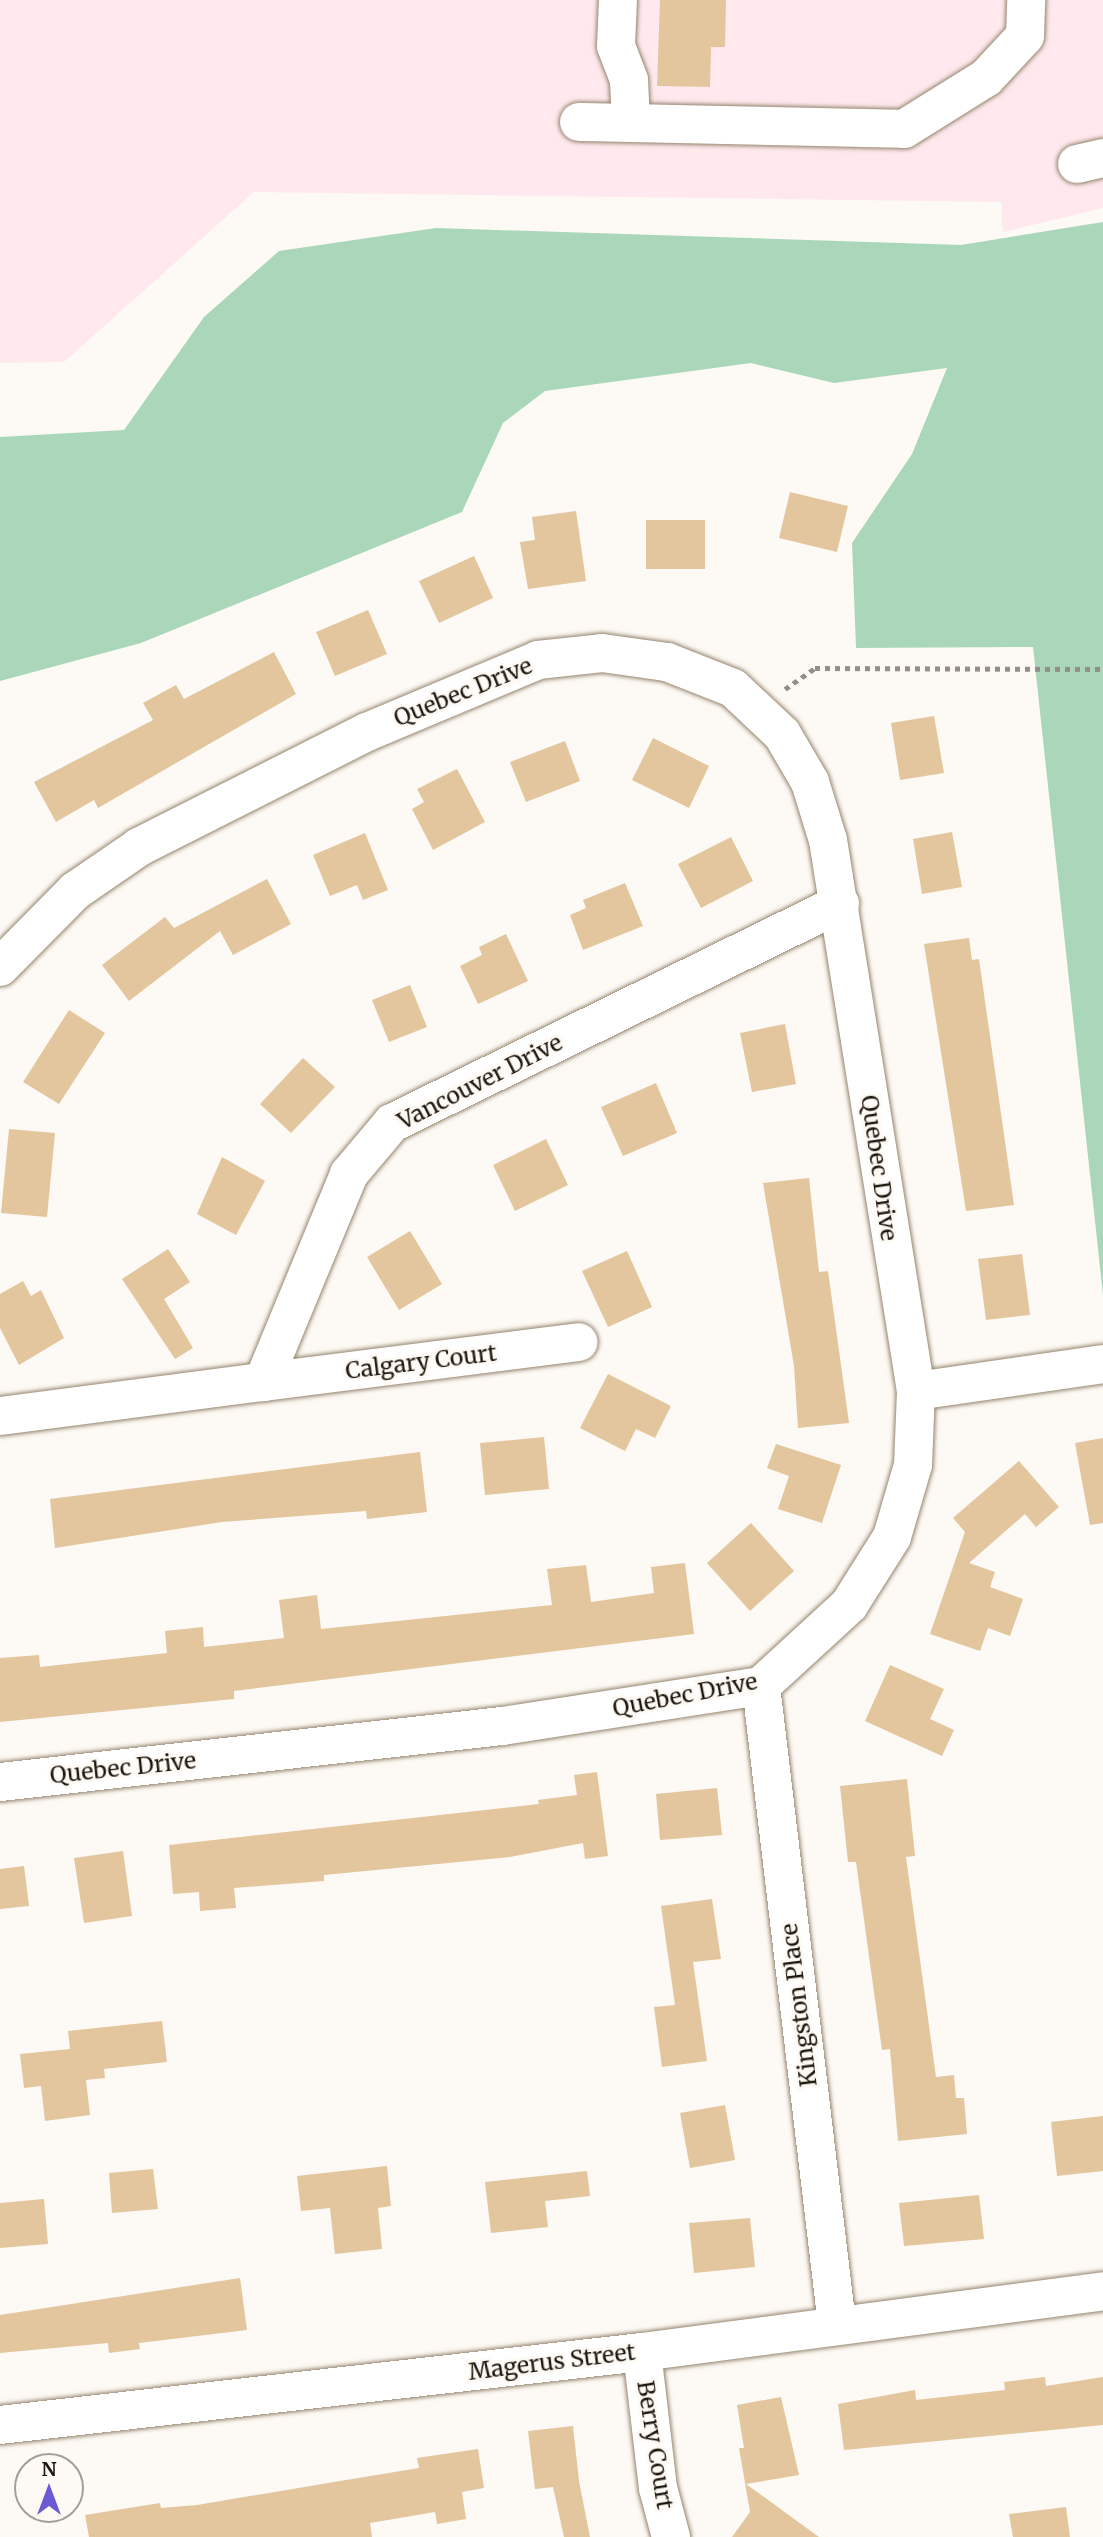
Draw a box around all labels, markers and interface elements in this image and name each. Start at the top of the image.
street label: Quebec Drive [390,652,536,732]
street label: Vancouver Drive [393,1029,567,1135]
street label: Quebec Drive [855,1093,903,1243]
street label: Calgary Court [344,1339,498,1385]
street label: Quebec Drive [610,1667,760,1723]
street label: Quebec Drive [49,1747,197,1789]
street label: Kingston Place [775,1922,823,2088]
street label: Magerus Street [467,2338,637,2386]
street label: Berry Court [631,2379,679,2511]
north arrow [14,2453,84,2523]
text: N [41,2457,57,2481]

